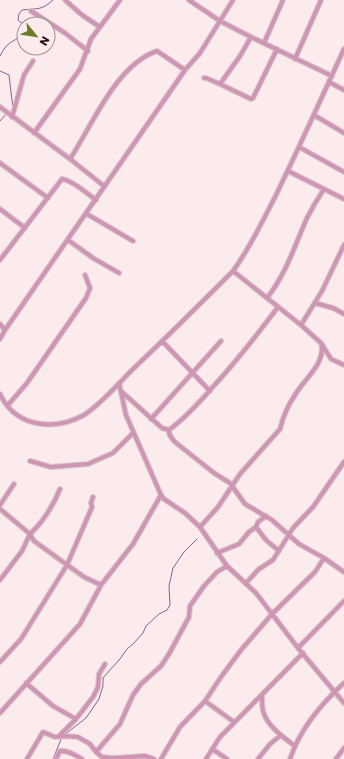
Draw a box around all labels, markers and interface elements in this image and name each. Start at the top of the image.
north arrow [16,16,56,56]
text: N [36,33,54,49]

